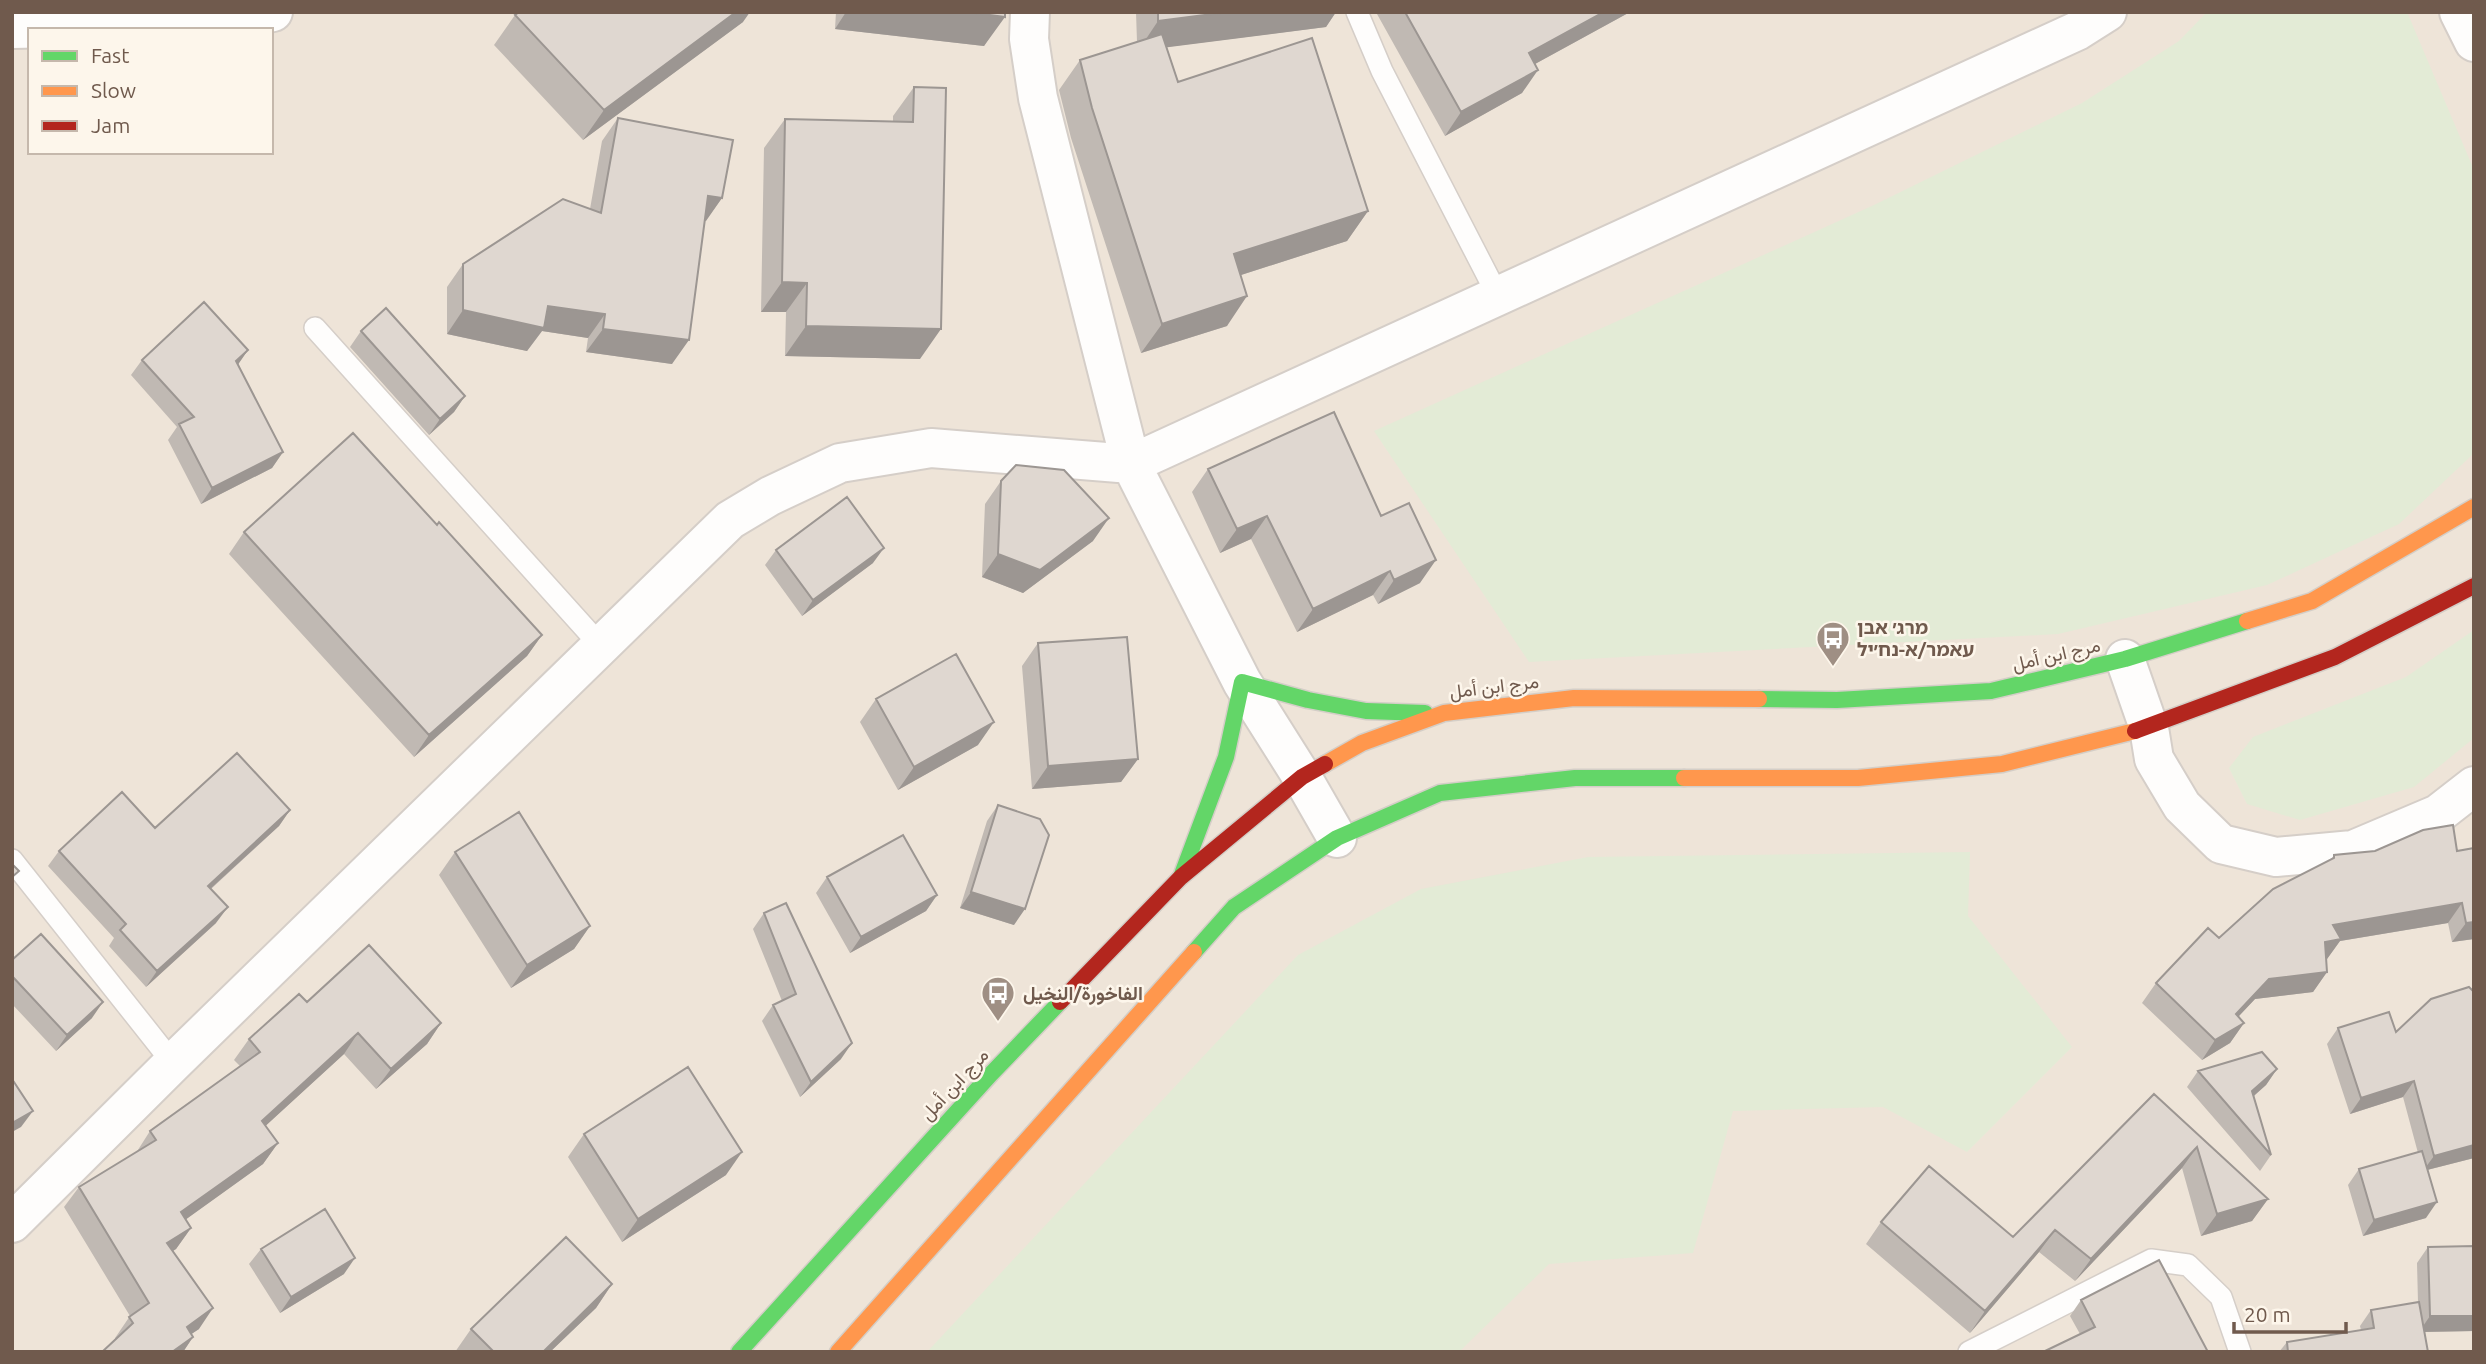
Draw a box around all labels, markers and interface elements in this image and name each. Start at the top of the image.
legend [28,28,273,154]
text: Fast [91,43,129,67]
text: Slow [91,78,136,102]
text: Jam [91,113,130,137]
place label: מרג׳ אבן עאמר/א-נח׳יל [1857,616,1974,660]
bus stop icon: מרג׳ אבן עאמר/א-נח׳יל [1814,619,1852,668]
street label: مرج ابن أمل [2010,633,2103,677]
street label: مرج ابن أمل [1448,670,1540,704]
bus stop icon: الفاخورة/النخيل [979,974,1017,1023]
place label: الفاخورة/النخيل [1023,982,1143,1006]
street label: مرج ابن أمل [915,1044,994,1126]
scale bar [2234,1290,2346,1334]
text: 20 m [2244,1302,2291,1326]

